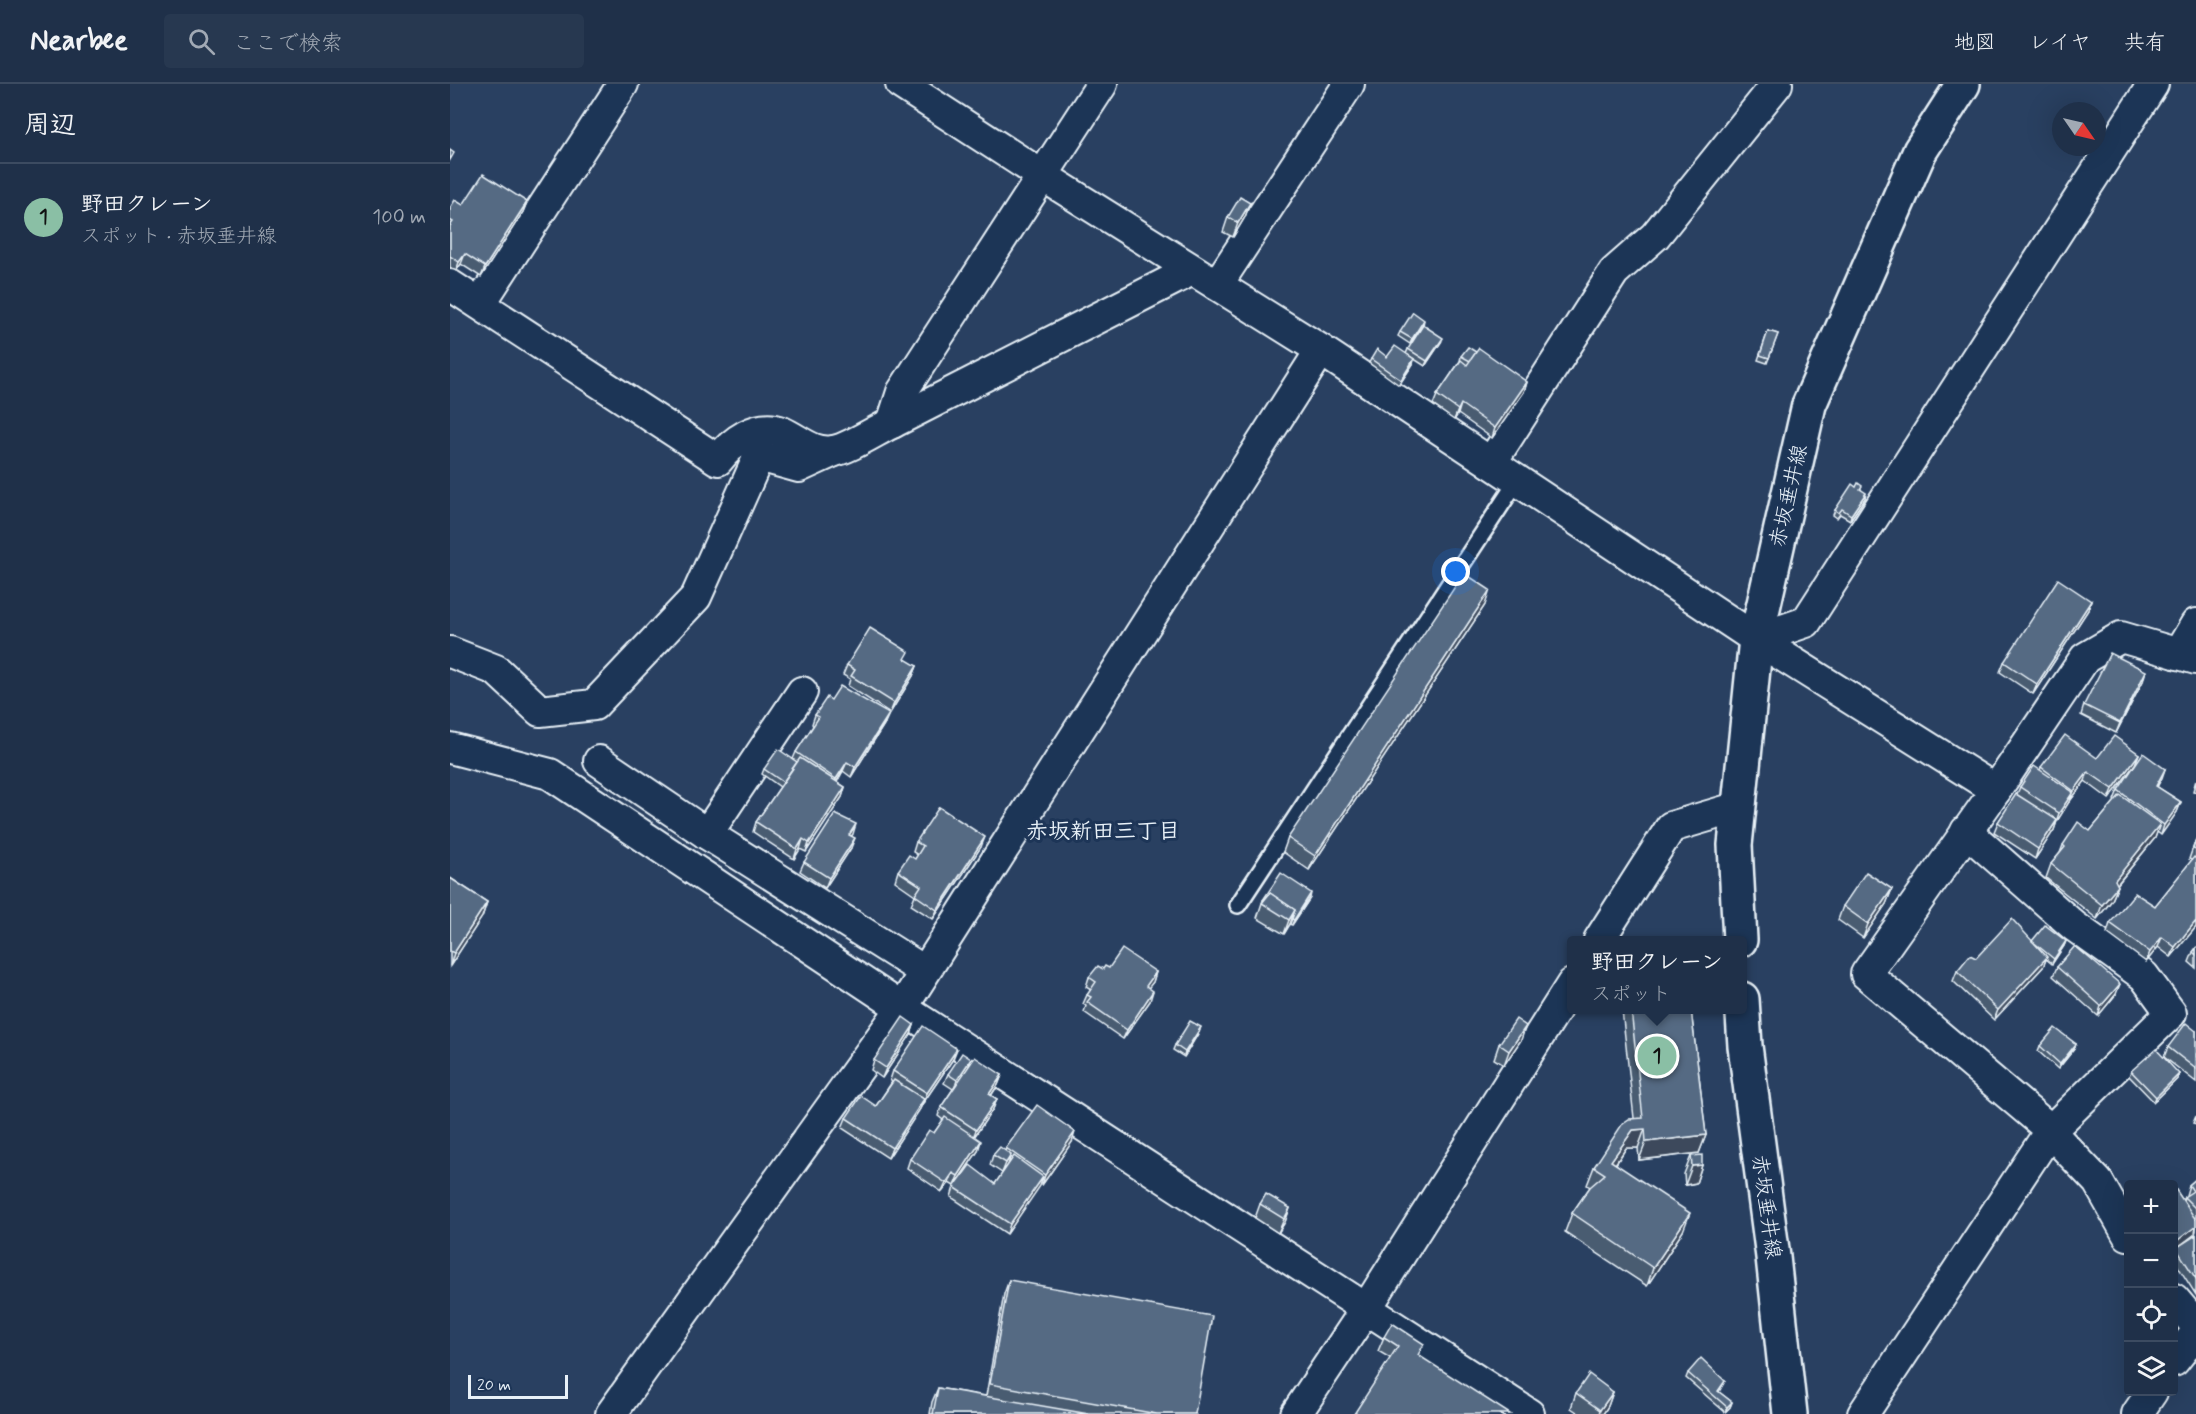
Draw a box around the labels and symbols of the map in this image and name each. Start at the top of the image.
north arrow [2052,102,2106,156]
street label: 赤坂垂井線 [1764,442,1814,550]
your location [1441,557,1470,586]
district label: 赤坂新田三丁目 [1026,818,1180,846]
pin: 1 [1638,1034,1676,1078]
street label: 赤坂垂井線 [1745,1153,1787,1261]
scale bar [468,1372,568,1400]

